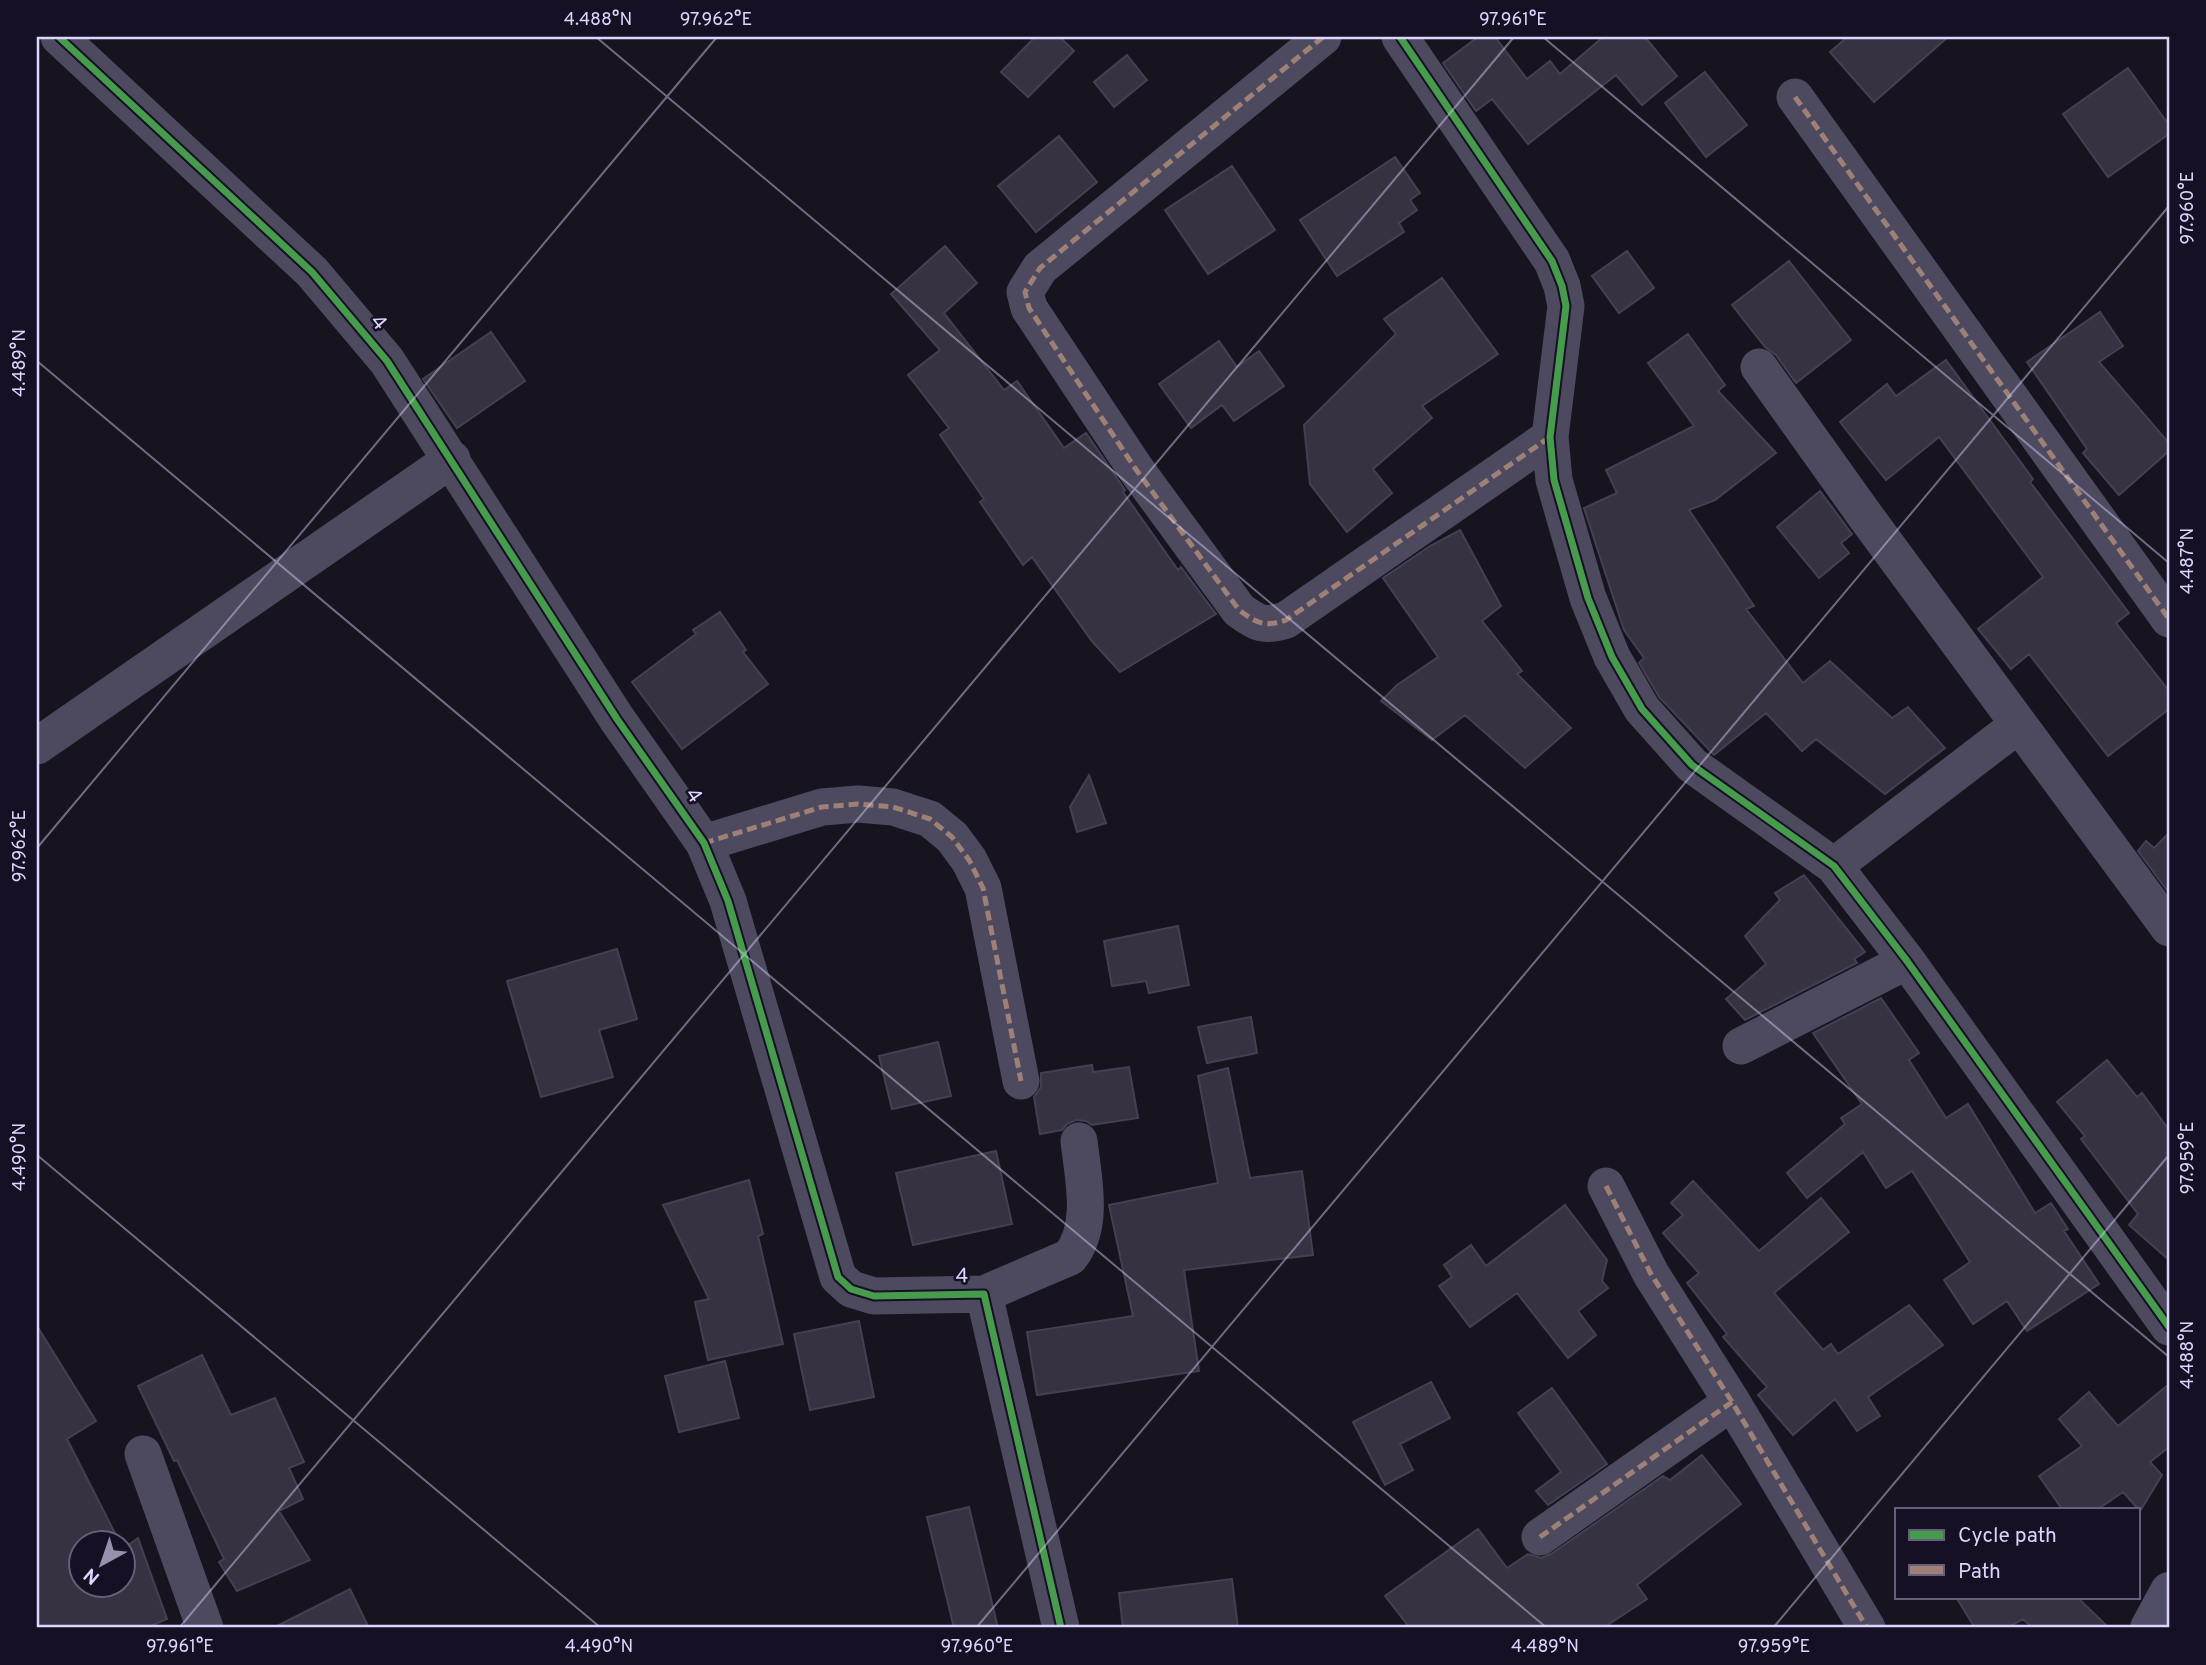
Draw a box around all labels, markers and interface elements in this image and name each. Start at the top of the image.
text: 4.488°N [564,9,632,32]
text: 97.962°E [680,9,752,32]
text: 97.961°E [1479,9,1547,32]
text: 97.960°E [2177,171,2200,245]
street label: 4 [363,309,393,337]
text: 4.489°N [9,329,32,397]
text: 4.487°N [2177,528,2200,594]
street label: 4 [678,783,708,809]
text: 97.962°E [9,810,32,882]
text: 97.959°E [2177,1122,2200,1194]
text: 4.490°N [9,1123,32,1191]
street label: 4 [955,1263,969,1291]
text: 4.488°N [2177,1321,2200,1389]
legend [1895,1508,2140,1598]
text: Cycle path [1958,1523,2057,1550]
north arrow [66,1528,136,1598]
text: Path [1958,1559,2001,1586]
text: N [79,1562,105,1589]
text: 97.961°E [146,1636,214,1659]
text: 4.490°N [565,1636,633,1659]
text: 97.960°E [940,1636,1014,1659]
text: 4.489°N [1511,1636,1579,1659]
text: 97.959°E [1738,1636,1810,1659]

